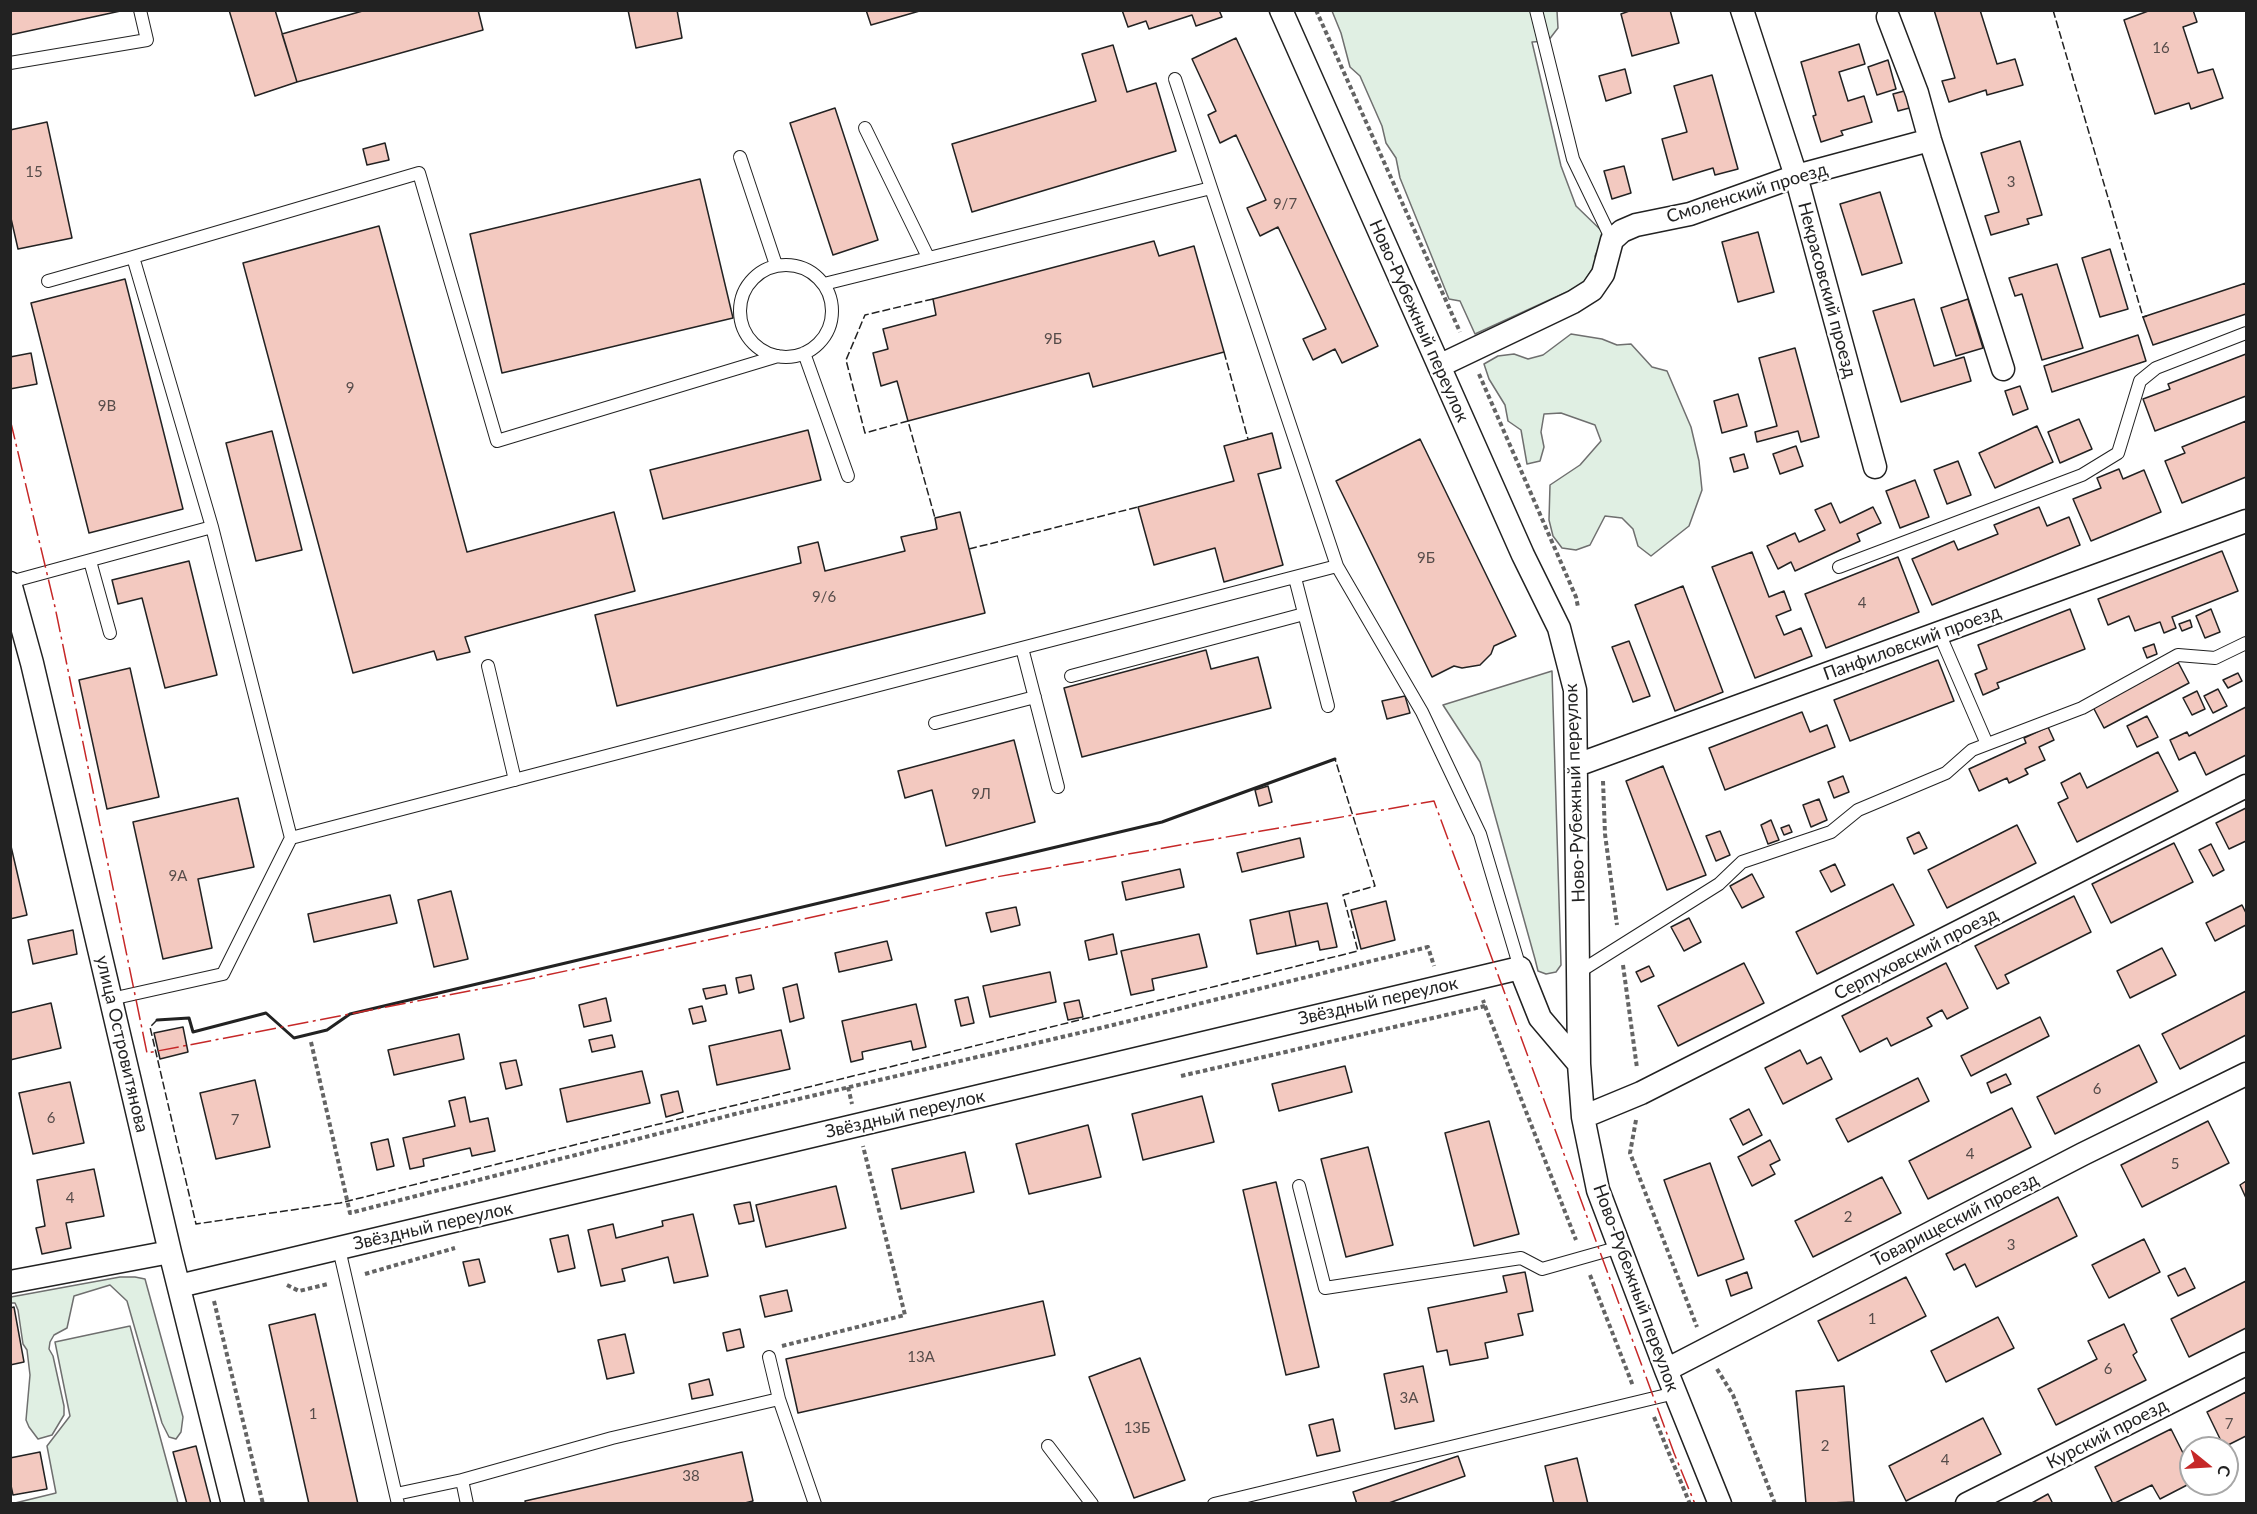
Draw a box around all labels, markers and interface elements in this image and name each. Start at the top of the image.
house number: 16 [2152,39,2170,57]
street label: Смоленский проезд [1664,158,1830,228]
house number: 15 [25,163,43,181]
house number: 3 [2007,173,2015,191]
house number: 9/7 [1273,195,1297,213]
street label: Некрасовский проезд [1793,200,1861,380]
street label: Ново-Рубежный переулок [1365,216,1473,426]
house number: 9Б [1044,330,1062,348]
house number: 9 [346,379,354,397]
house number: 9В [98,397,116,415]
house number: 9Б [1417,549,1435,567]
house number: 9/6 [812,588,836,606]
house number: 4 [1858,594,1866,612]
street label: Панфиловский проезд [1820,601,2004,685]
street label: Ново-Рубежный переулок [1560,683,1590,903]
house number: 9Л [971,785,991,803]
house number: 9А [169,867,187,885]
street label: Серпуховский проезд [1831,903,2001,1005]
street label: улица Островитянова [91,953,153,1135]
street label: Звёздный переулок [1296,972,1460,1030]
house number: 6 [2093,1080,2101,1098]
street label: Звёздный переулок [823,1085,987,1143]
house number: 6 [47,1109,55,1127]
house number: 7 [231,1111,239,1129]
house number: 4 [1966,1145,1974,1163]
house number: 5 [2171,1155,2179,1173]
street label: Товарищеский проезд [1868,1169,2042,1271]
street label: Ново-Рубежный переулок [1588,1181,1684,1395]
house number: 4 [66,1189,74,1207]
street label: Звёздный переулок [351,1197,515,1255]
house number: 2 [1844,1208,1852,1226]
house number: 3 [2007,1236,2015,1254]
house number: 1 [1868,1310,1876,1328]
house number: 13А [907,1348,935,1366]
house number: 6 [2104,1360,2112,1378]
house number: 3А [1400,1389,1418,1407]
street label: Курский проезд [2043,1394,2171,1474]
house number: 1 [309,1405,317,1423]
house number: 7 [2225,1415,2233,1433]
house number: 13Б [1124,1419,1150,1437]
north arrow [2179,1436,2239,1496]
house number: 2 [1821,1437,1829,1455]
house number: 4 [1941,1451,1949,1469]
text: С [2214,1463,2235,1479]
house number: 38 [682,1467,700,1485]

